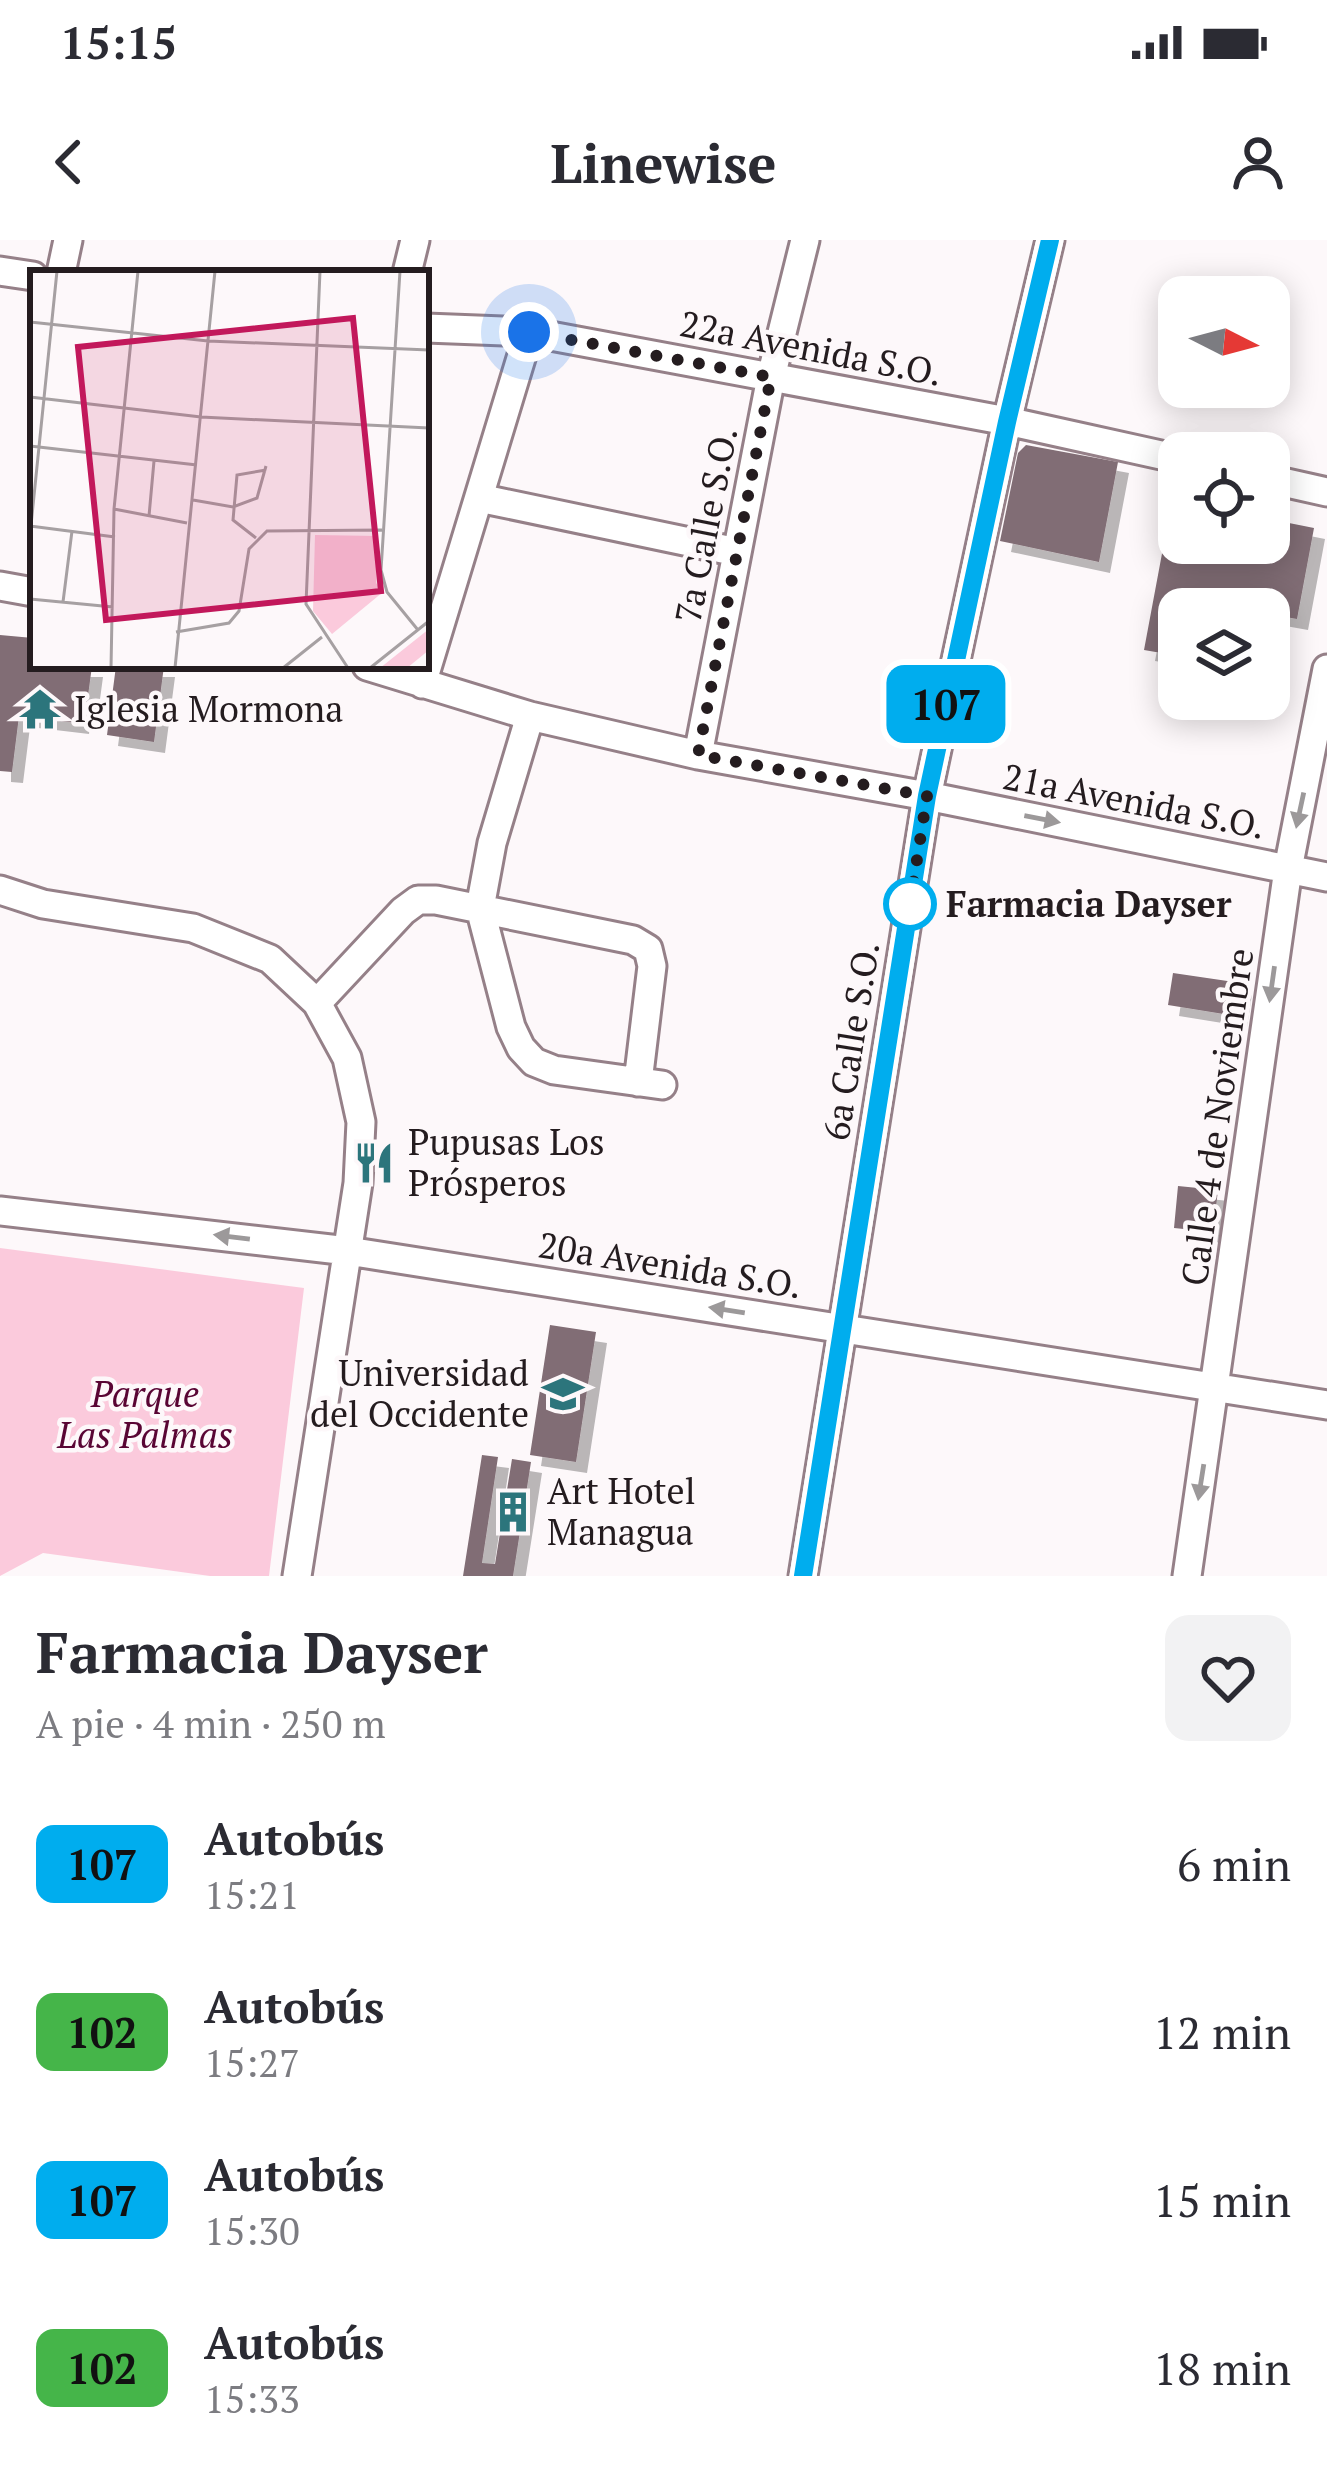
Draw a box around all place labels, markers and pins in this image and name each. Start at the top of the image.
place label: Iglesia Mormona [74,685,343,732]
temple icon: Iglesia Mormona [17,686,63,732]
marker: Farmacia Dayser [885,879,935,929]
place label: Farmacia Dayser [946,880,1232,927]
place label: Pupusas Los Prósperos [408,1118,605,1206]
restaurant icon: Pupusas Los Prósperos [351,1140,397,1186]
place label: Universidad del Occidente [310,1349,529,1437]
school or university icon: Universidad del Occidente [540,1371,586,1417]
place label: Art Hotel Managua [547,1467,696,1555]
building icon: Art Hotel Managua [490,1489,536,1535]

